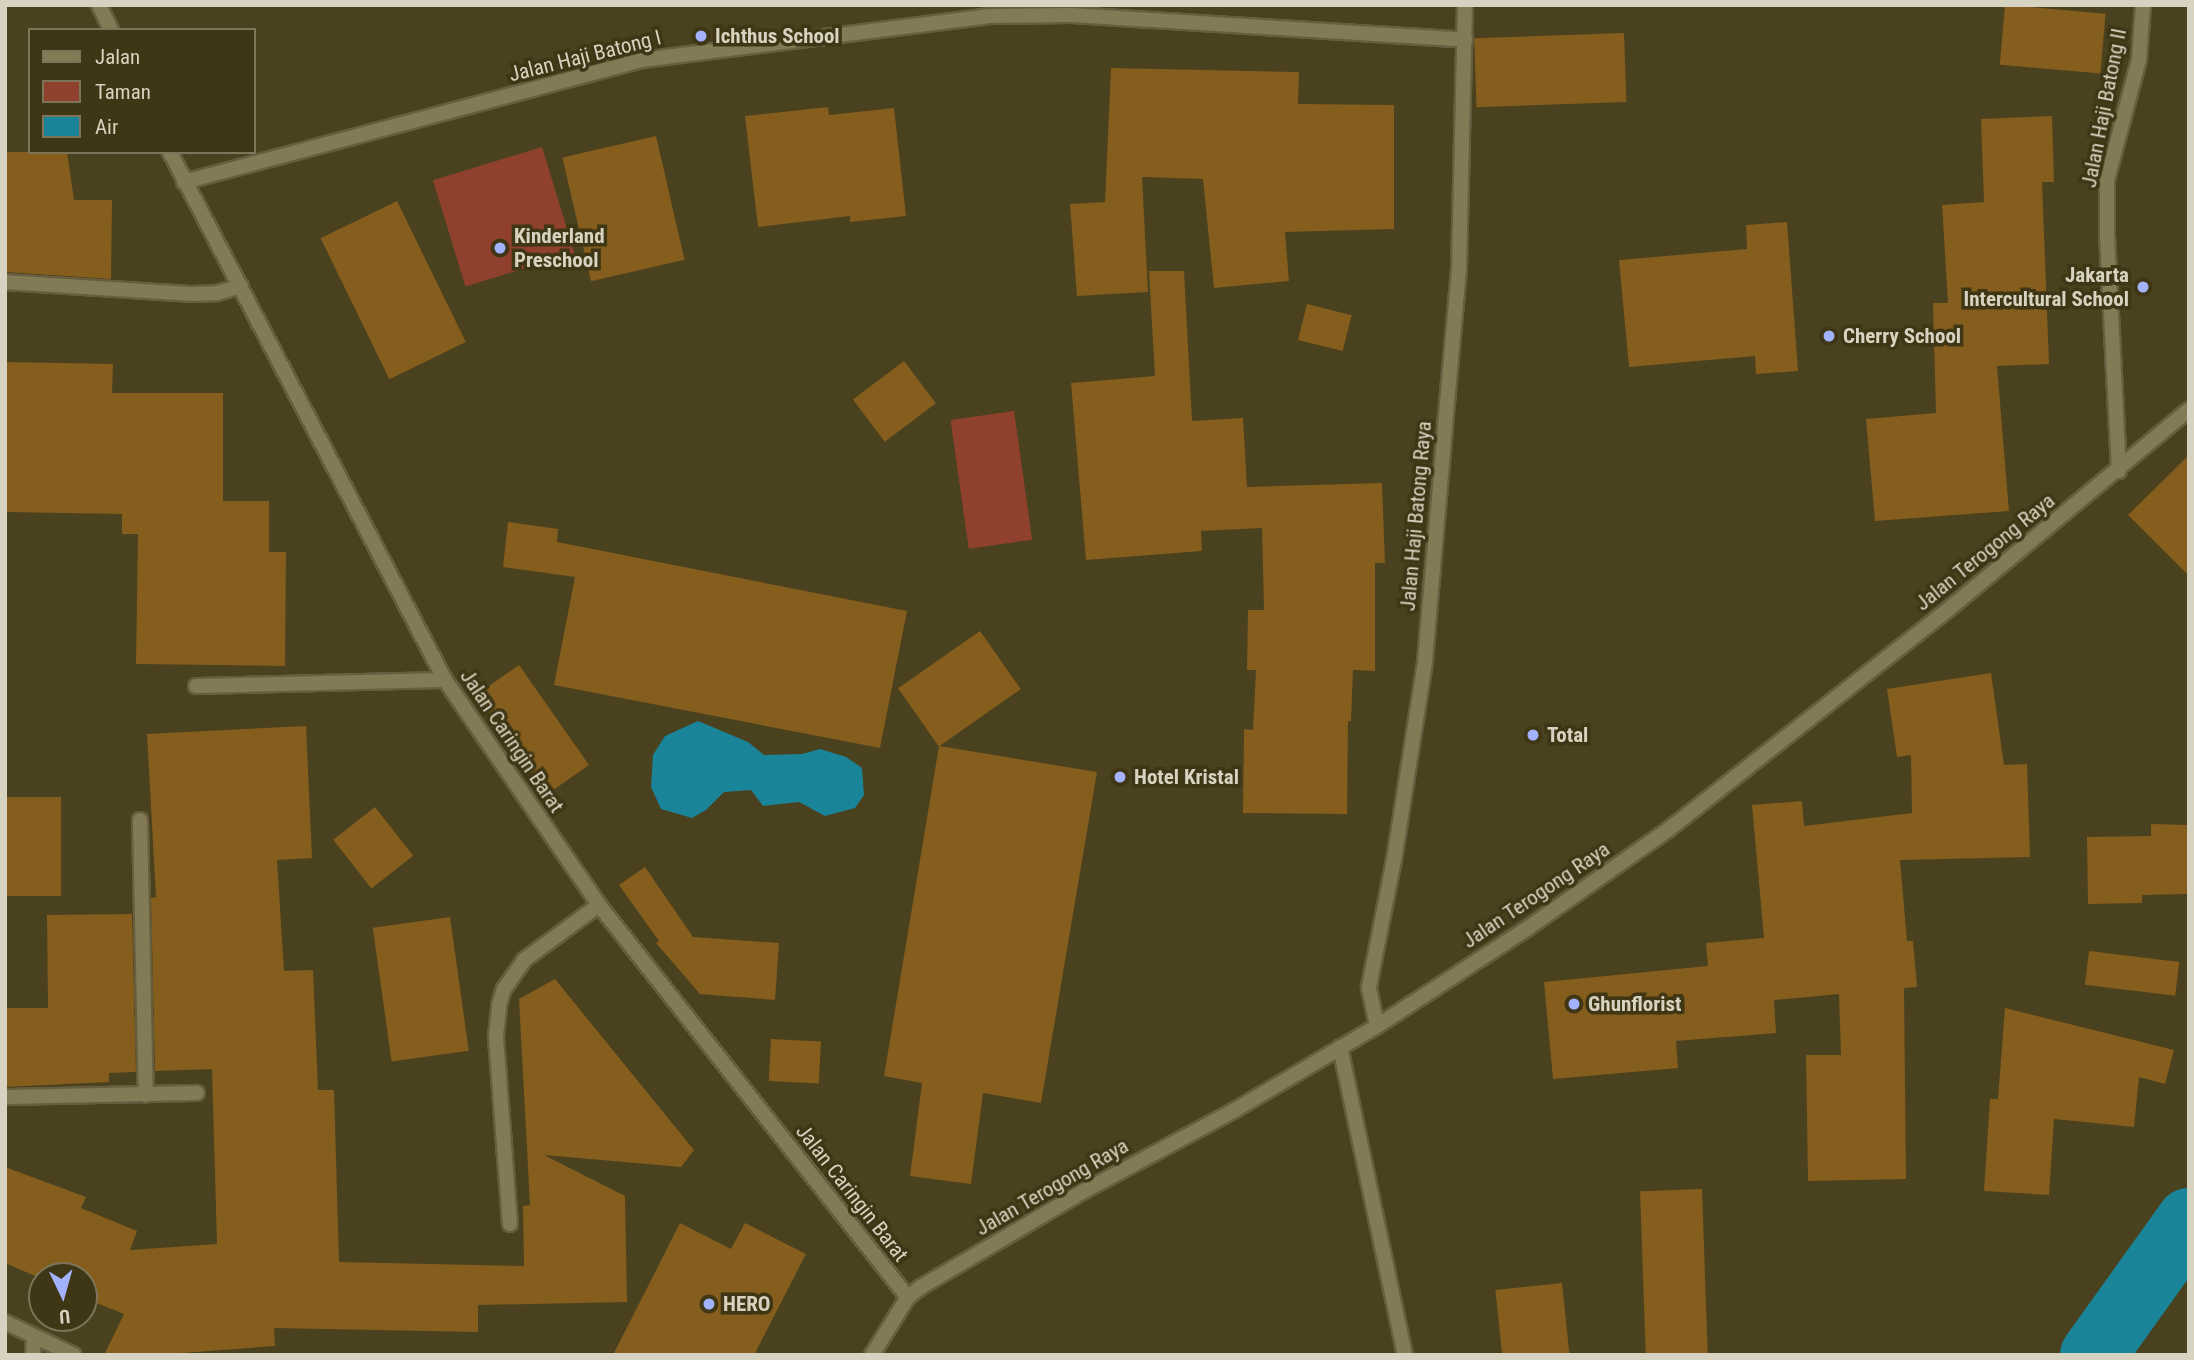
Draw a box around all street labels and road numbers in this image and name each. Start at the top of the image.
street label: Jalan Haji Batong I [506,25,664,87]
street label: Jalan Haji Batong II [2076,26,2132,190]
street label: Jalan Haji Batong Raya [1395,420,1437,612]
street label: Jalan Terogong Raya [1910,488,2060,616]
street label: Jalan Caringin Barat [455,665,569,817]
street label: Jalan Terogong Raya [1457,836,1615,954]
street label: Jalan Caringin Barat [791,1119,913,1267]
street label: Jalan Terogong Raya [971,1133,1133,1241]

